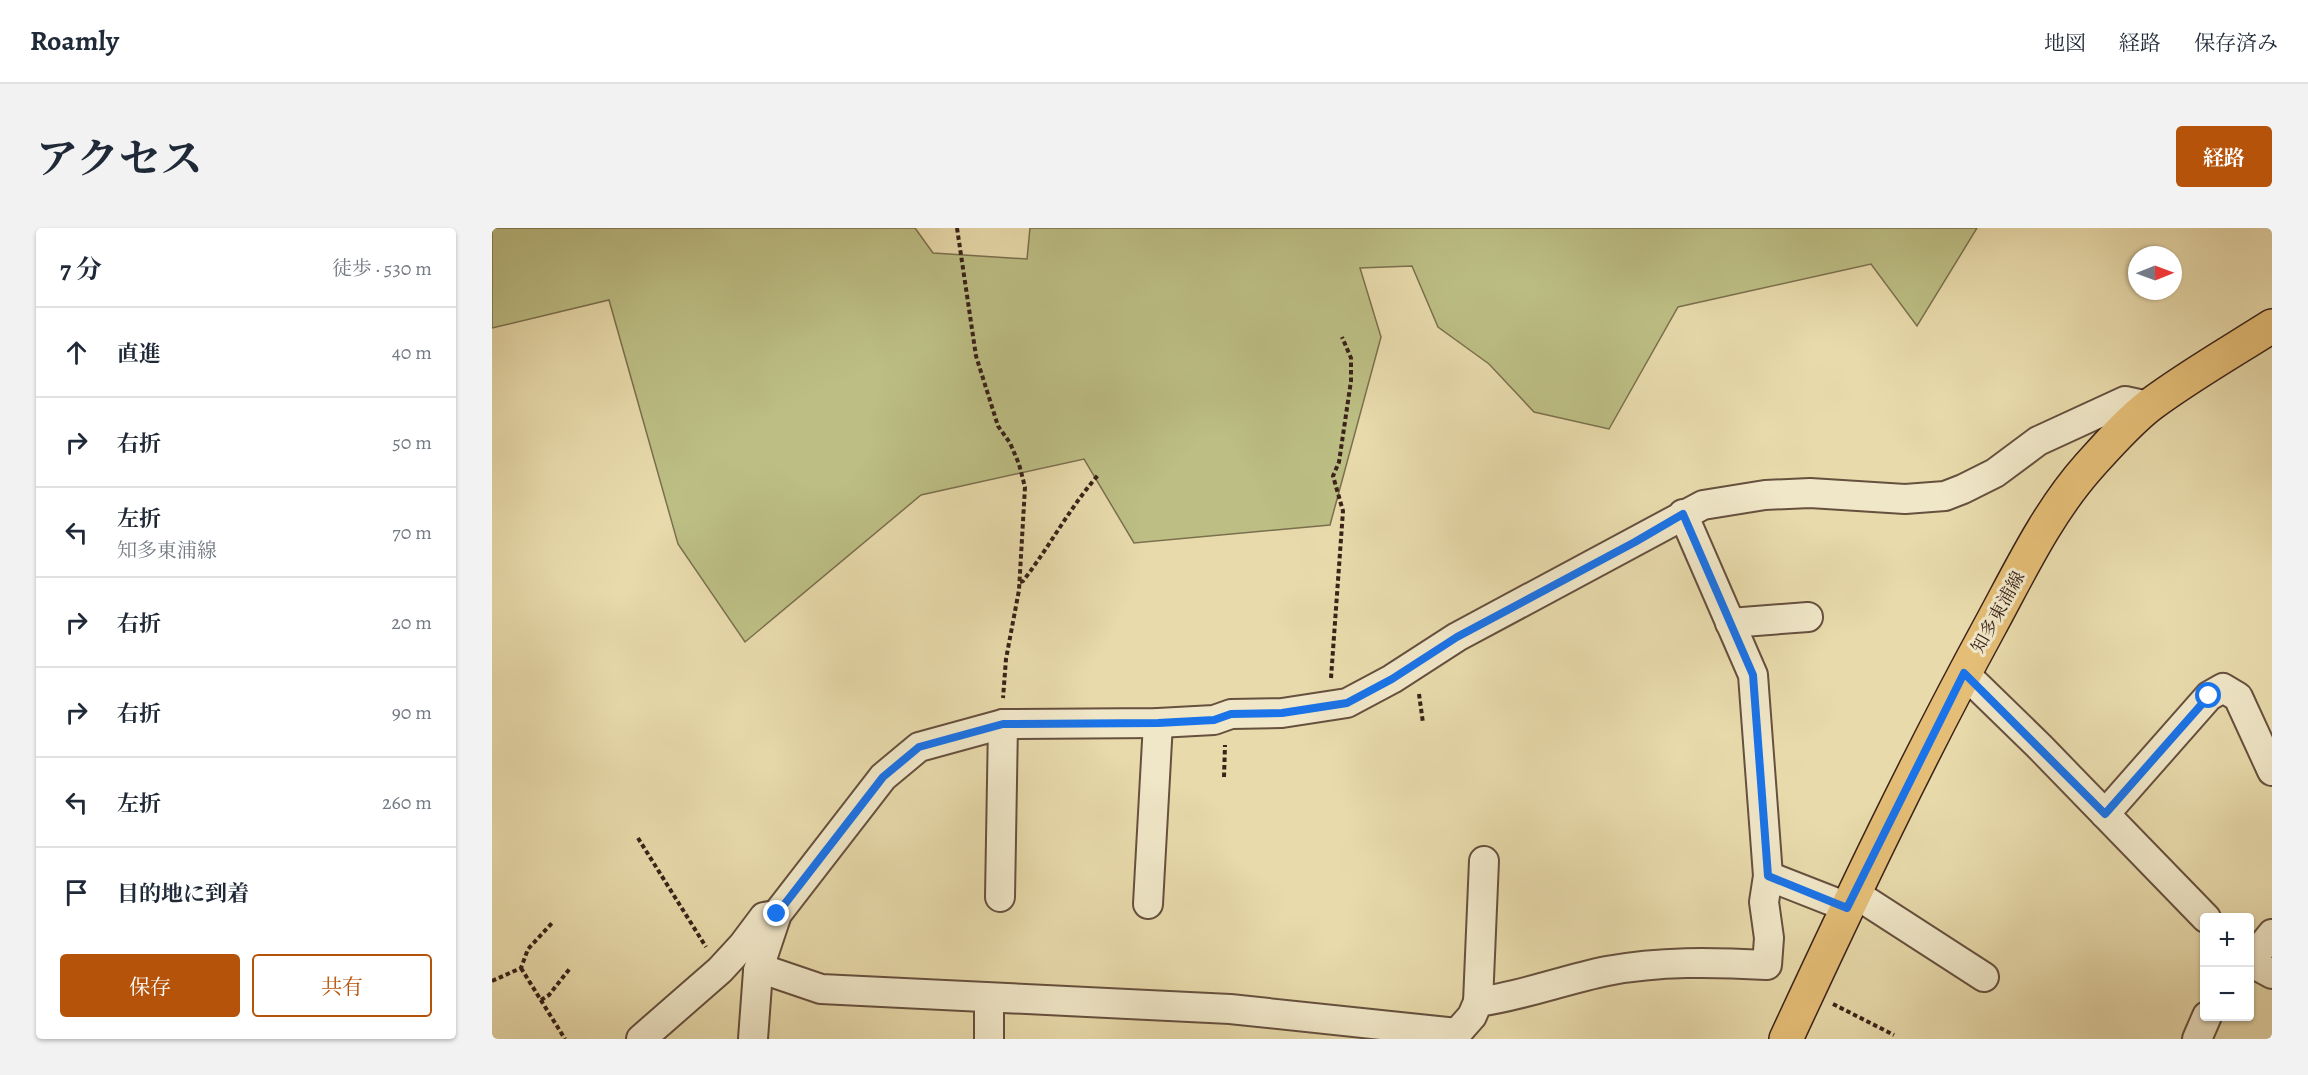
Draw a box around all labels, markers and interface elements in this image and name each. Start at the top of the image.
text: Roamly [30,22,119,60]
text: 地図 [2044,29,2086,57]
text: 経路 [2119,29,2161,57]
text: 保存済み [2194,29,2278,57]
button: 経路 [2176,126,2272,187]
text: アクセス [36,130,203,187]
north arrow [2128,246,2182,300]
text: 7 分 [60,252,102,287]
text: 徒歩 · 530 m [332,255,432,282]
icon: ahead [60,336,93,369]
text: 直進 [117,339,161,369]
text: 40 m [392,339,432,366]
icon: right [60,426,93,459]
text: 右折 [117,429,161,459]
text: 50 m [392,429,432,456]
text: 左折 [117,504,161,534]
icon: left [60,516,93,549]
text: 70 m [392,519,432,546]
text: 知多東浦線 [117,537,217,564]
street label: 知多東浦線 [1966,567,2030,657]
icon: right [60,606,93,639]
text: 右折 [117,609,161,639]
text: 20 m [391,609,432,636]
route start [2195,682,2221,708]
icon: right [60,696,93,729]
text: 右折 [117,699,161,729]
text: 90 m [392,699,432,726]
icon: left [60,786,93,819]
text: 左折 [117,789,161,819]
text: 260 m [382,789,432,816]
icon: arrive [60,876,93,909]
text: 目的地に到着 [117,879,249,909]
route end [763,900,789,926]
map controls [2200,913,2254,1021]
button: + [2200,913,2254,967]
button: 保存 [60,954,240,1017]
button: 共有 [252,954,432,1017]
button: − [2200,967,2254,1021]

